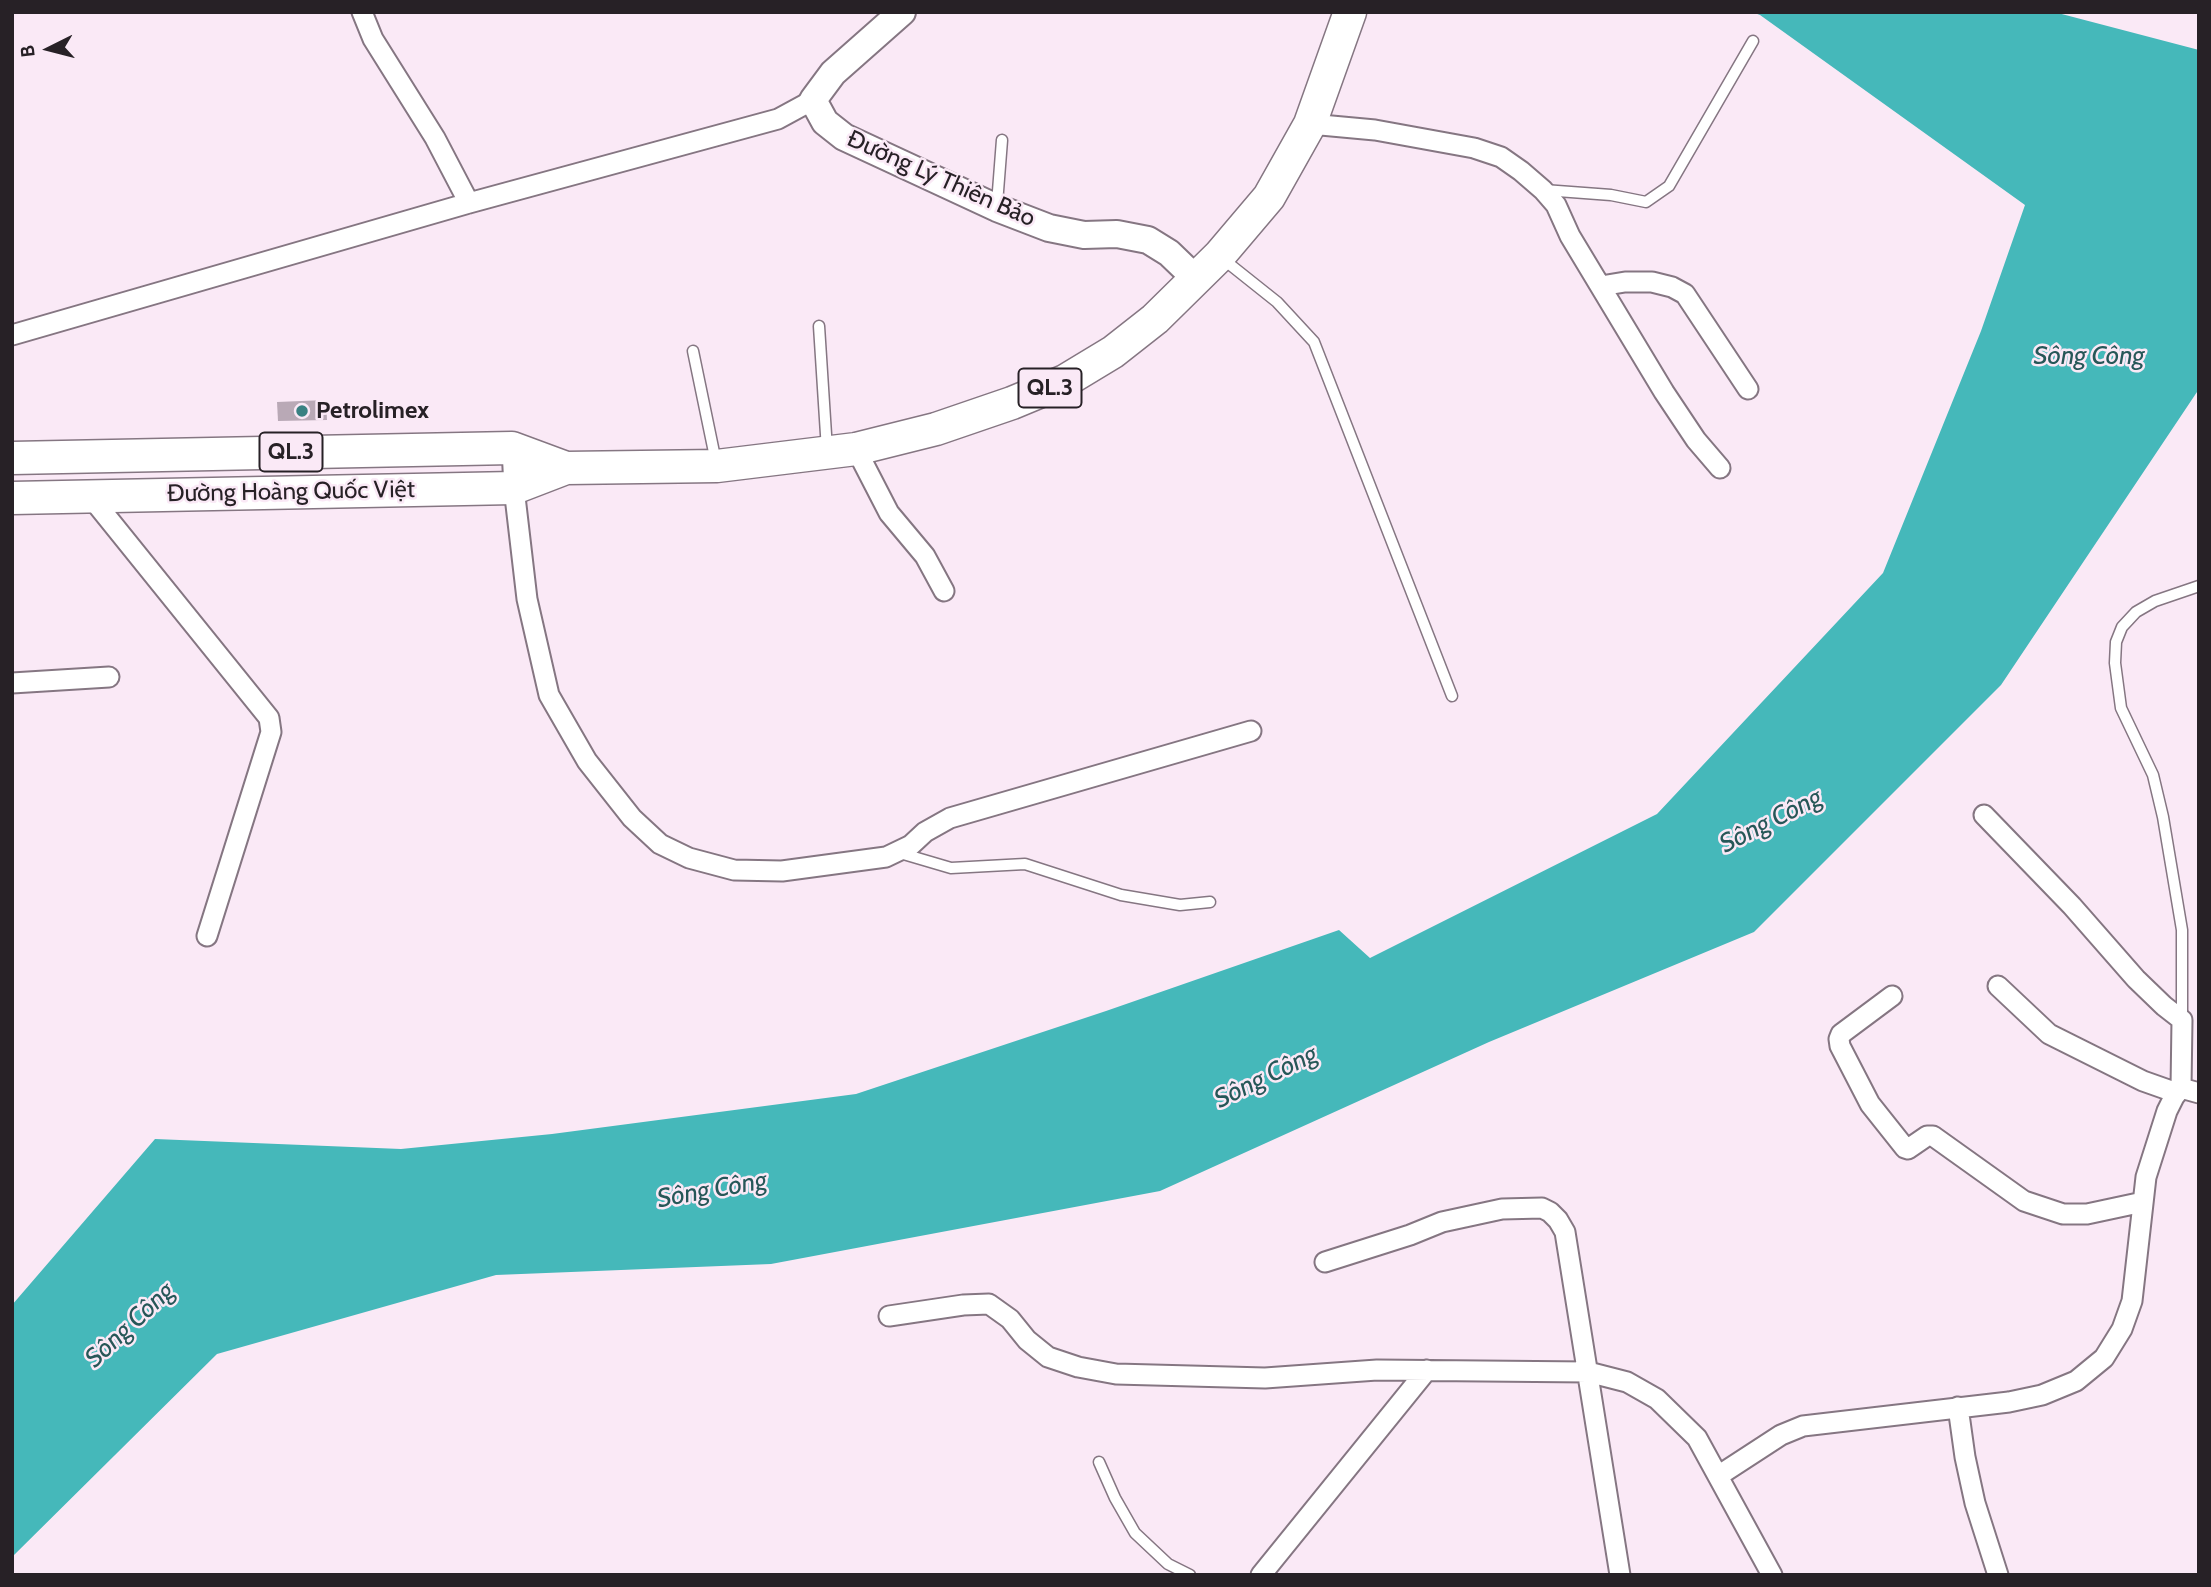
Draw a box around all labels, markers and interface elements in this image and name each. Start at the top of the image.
north arrow [14,14,84,84]
text: B [16,44,40,58]
street label: Đường Lý Thiên Bảo [843,125,1039,233]
water label: Sông Công [2034,340,2144,372]
road number: QL.3 [1018,368,1082,408]
place label: Petrolimex [316,397,429,425]
marker: Petrolimex [294,403,310,419]
road number: QL.3 [260,432,322,472]
street label: Đường Hoàng Quốc Việt [167,475,415,509]
water label: Sông Công [1714,782,1828,860]
water label: Sông Công [1209,1039,1323,1115]
water label: Sông Công [655,1165,769,1215]
water label: Sông Công [79,1276,181,1374]

